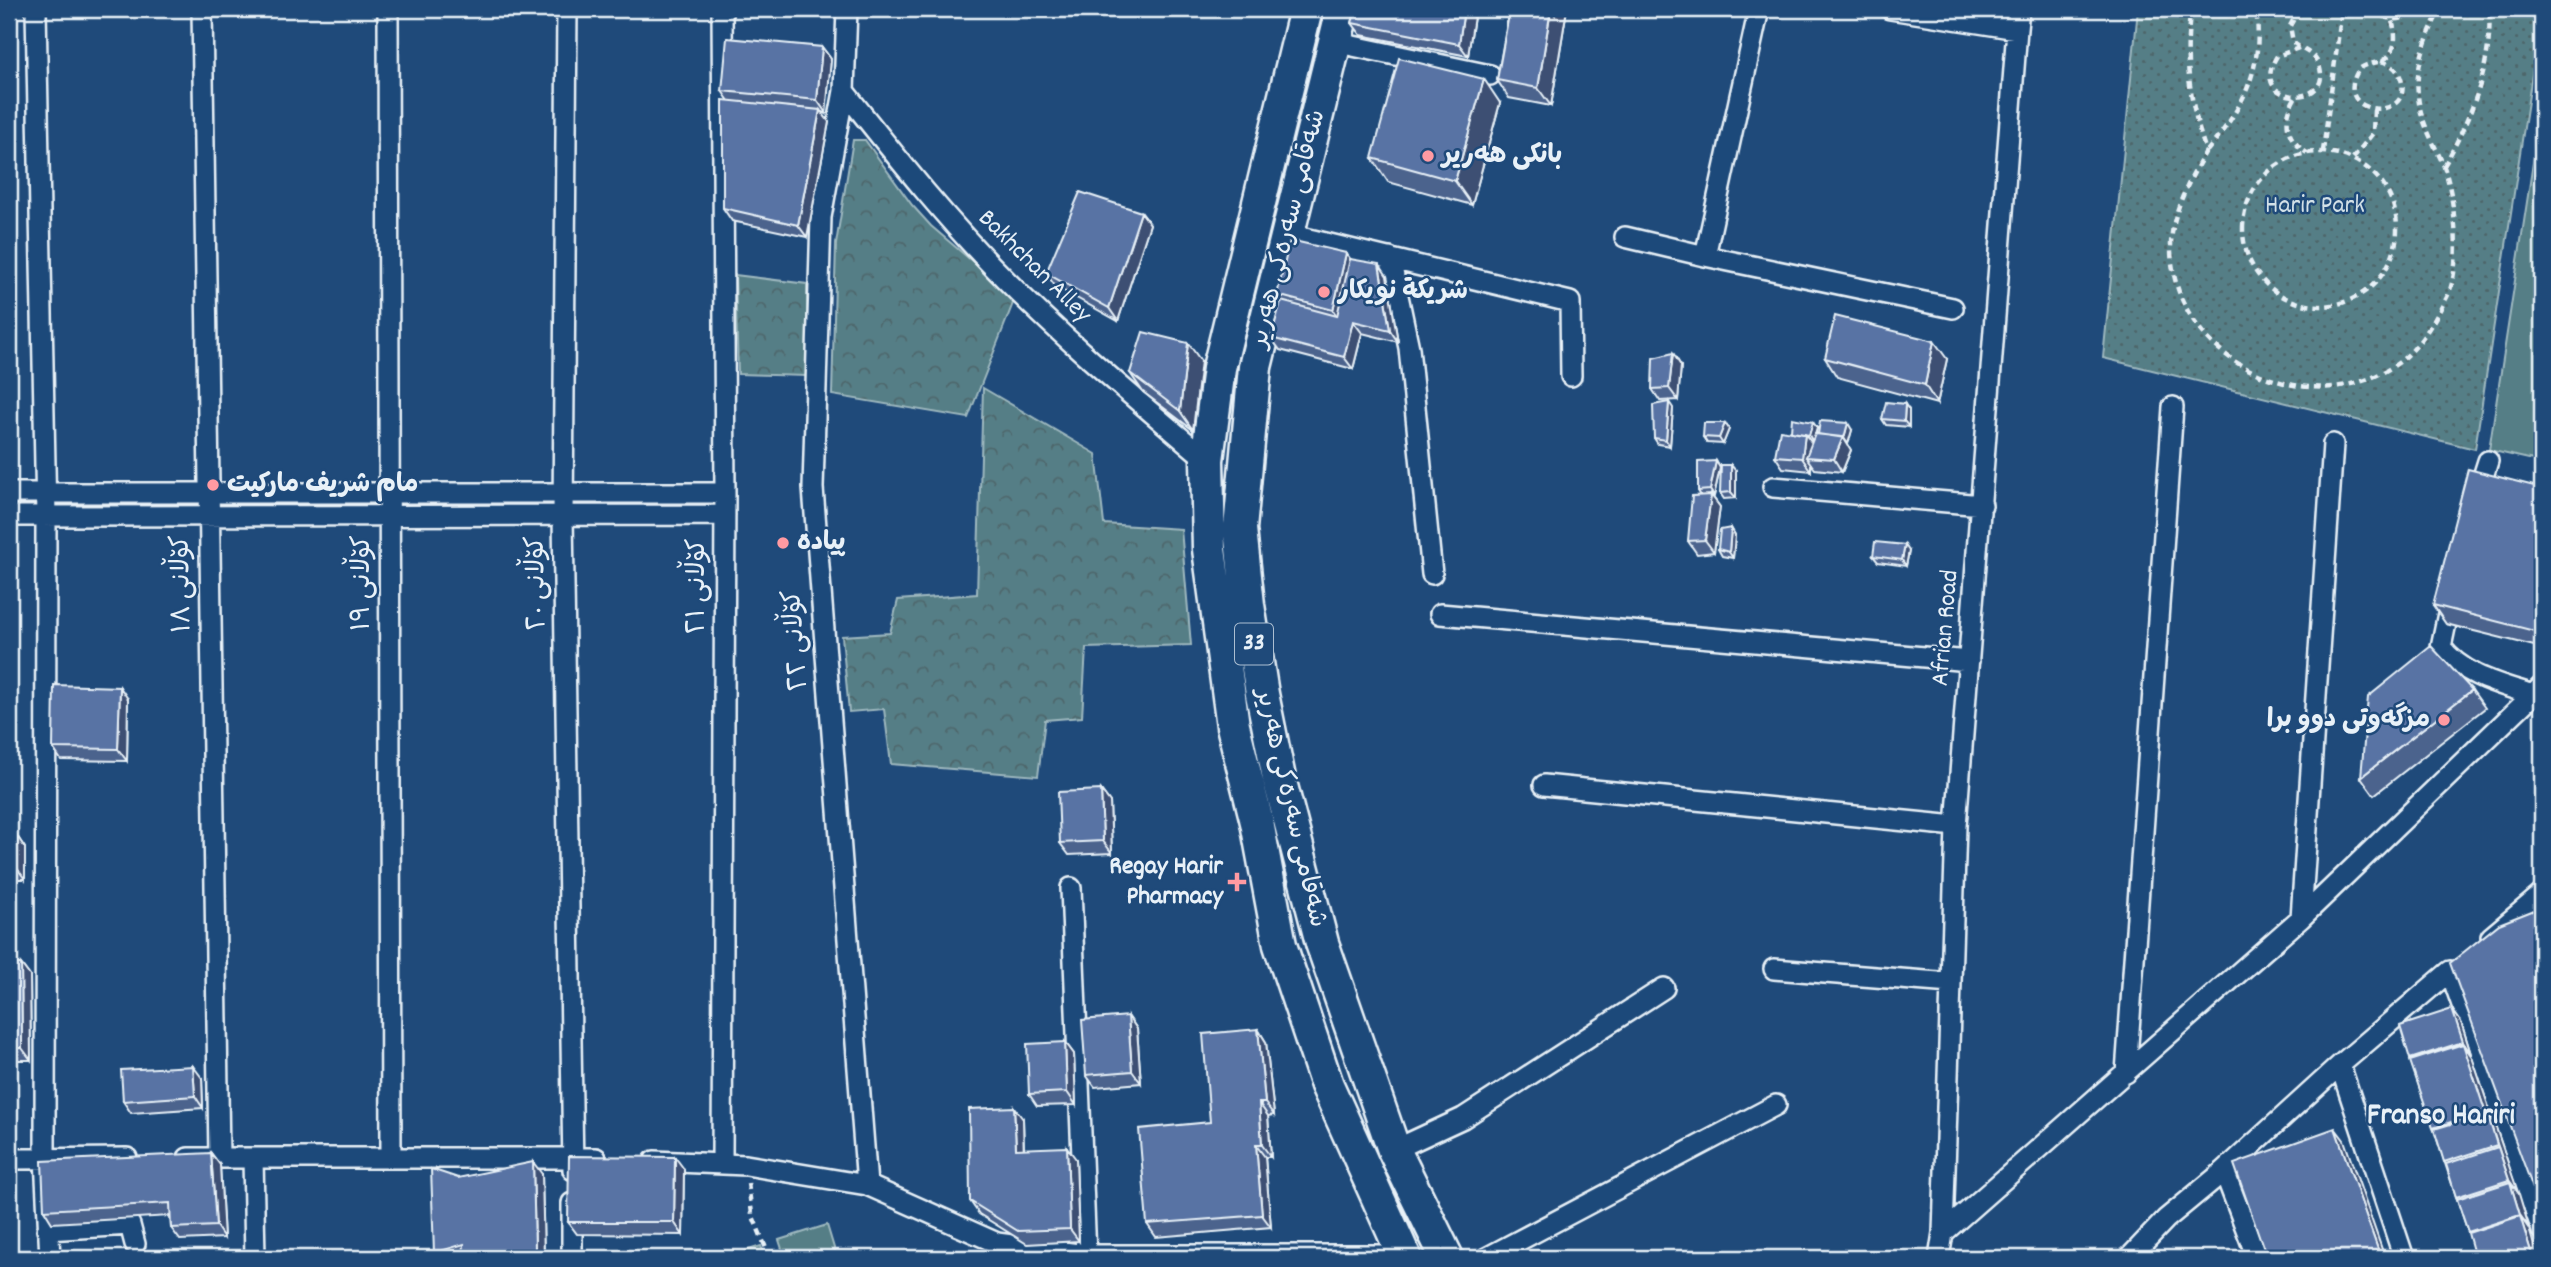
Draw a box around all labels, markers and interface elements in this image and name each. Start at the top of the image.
street label: شەقامی سەرەکی هەریر [1241,106,1337,354]
place label: بانکی هەریر [1439,138,1562,175]
marker: بانکی هەریر [1420,148,1436,164]
park label: Harir Park [2265,188,2365,225]
street label: Bakhchan Alley [969,202,1100,333]
place label: شريكة نويكار [1336,274,1468,311]
marker: شريكة نويكار [1316,284,1332,300]
place label: مام شریف مارکیت [227,467,418,504]
marker: مام شریف مارکیت [205,477,221,493]
place label: پیادە [797,525,846,562]
street label: کۆڵانی ١٨ [160,535,202,633]
street label: کۆڵانی ١٩ [341,535,382,631]
marker: پیادە [775,535,791,551]
street label: کۆڵانی ٢٠ [515,536,557,631]
street label: کۆڵانی ٢١ [676,538,717,634]
street label: Afrian Road [1922,568,1970,688]
street label: کۆڵانی ٢٢ [771,588,819,692]
road number: 33 [1235,624,1273,664]
street label: شەقامی سەرەکی هەریر [1244,683,1336,931]
place label: مزگەوتی دوو برا [2267,701,2430,739]
marker: مزگەوتی دوو برا [2436,712,2452,728]
place label: Regay Harir Pharmacy [1109,849,1224,916]
marker: Regay Harir Pharmacy [1229,874,1245,890]
district label: Franso Hariri [2367,1096,2515,1139]

